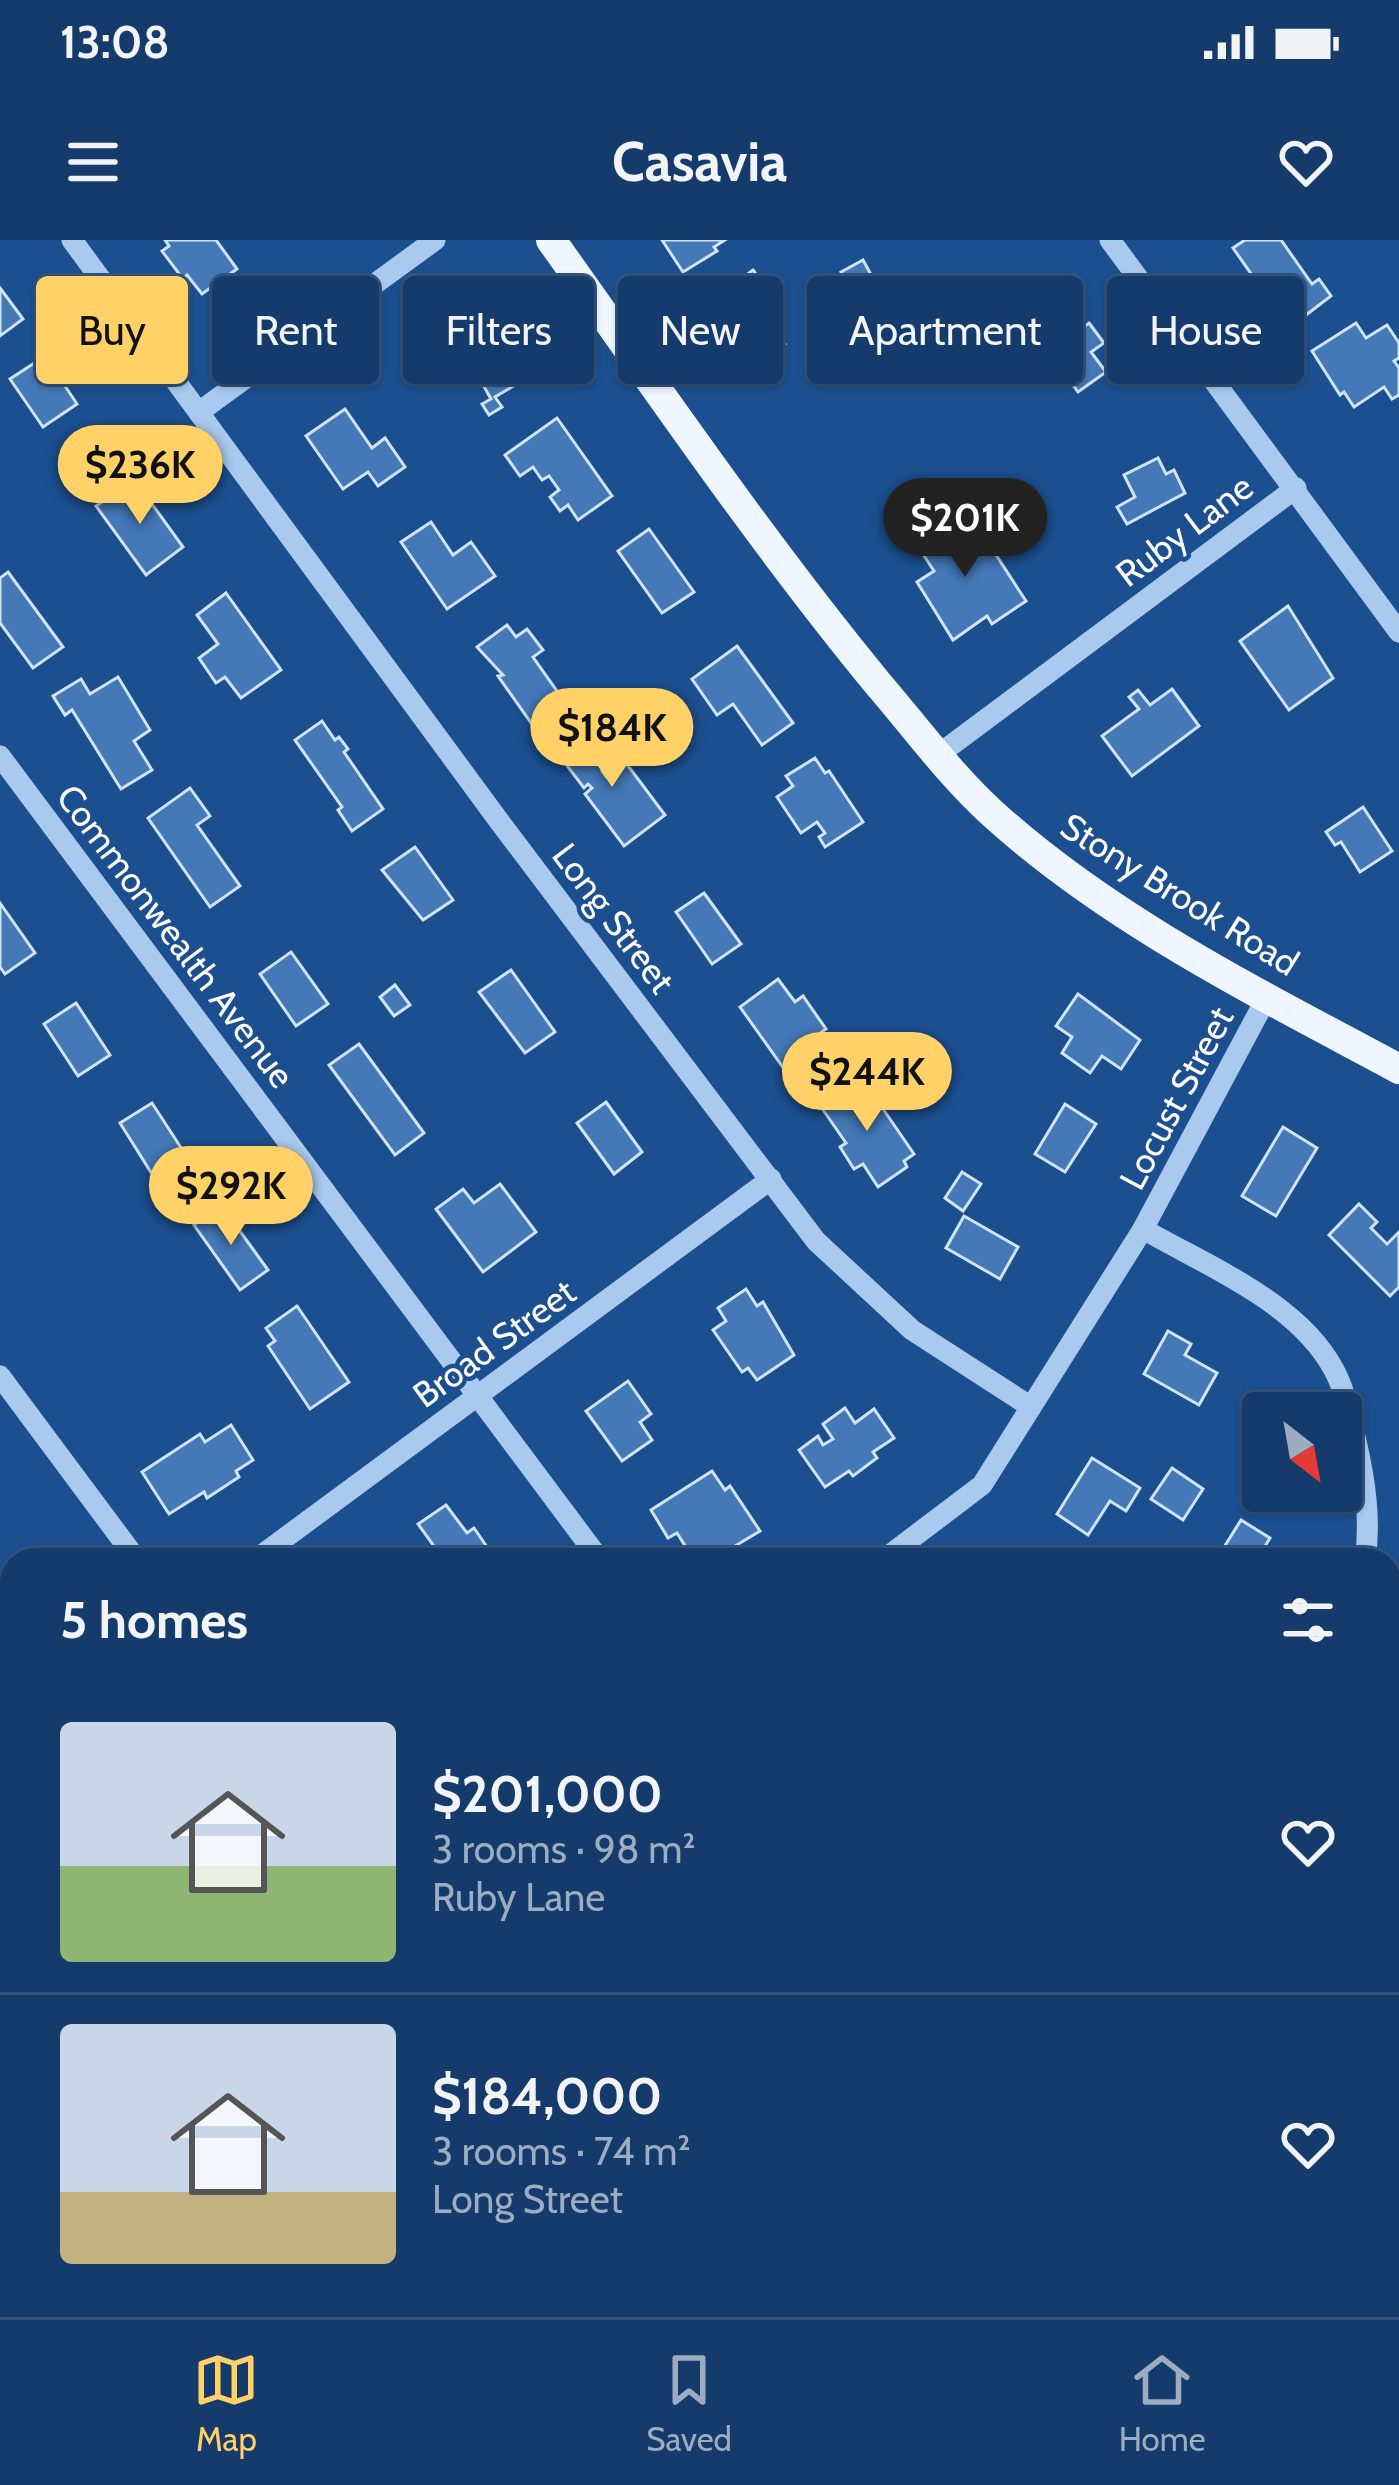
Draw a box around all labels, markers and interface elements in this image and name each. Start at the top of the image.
text: 13:08 [60,15,170,69]
icon: menu [60,129,126,195]
text: Casavia [612,129,787,195]
icon: heart [1273,129,1339,195]
chip: Buy [36,276,188,384]
chip: Rent [212,276,379,384]
chip: Filters [403,276,594,384]
chip: New [618,276,783,384]
chip: Apartment [807,276,1083,384]
chip: House [1107,276,1304,384]
pin: $236K [56,425,224,527]
text: $236K [85,440,195,488]
street label: Ruby Lane [1107,464,1261,596]
pin: $201K [881,478,1049,580]
text: $201K [910,493,1020,541]
pin: $184K [528,688,696,790]
text: $184K [557,703,667,751]
street label: Commonwealth Avenue [48,776,304,1096]
street label: Stony Brook Road [1053,803,1307,985]
street label: Long Street [543,834,685,1002]
street label: Locust Street [1110,999,1242,1197]
pin: $244K [783,1032,951,1134]
text: $244K [809,1047,925,1095]
pin: $292K [147,1146,315,1248]
text: $292K [176,1161,286,1209]
street label: Broad Street [404,1269,584,1417]
north arrow [1242,1392,1362,1512]
map controls [1242,1392,1362,1512]
icon: filters [1275,1587,1341,1653]
text: 5 homes [60,1589,248,1651]
text: $201,000 [432,1763,663,1825]
icon: home [156,1770,300,1914]
icon: heart [1275,1809,1341,1875]
text: 3 rooms · 98 m² [432,1825,695,1873]
text: Ruby Lane [432,1873,605,1921]
text: $184,000 [432,2065,662,2127]
icon: home [156,2072,300,2216]
icon: heart [1275,2111,1341,2177]
text: 3 rooms · 74 m² [432,2127,691,2175]
text: Long Street [432,2175,623,2223]
tab: Map [193,2347,259,2459]
tab: Saved [646,2347,732,2459]
tab: Home [1119,2347,1206,2459]

